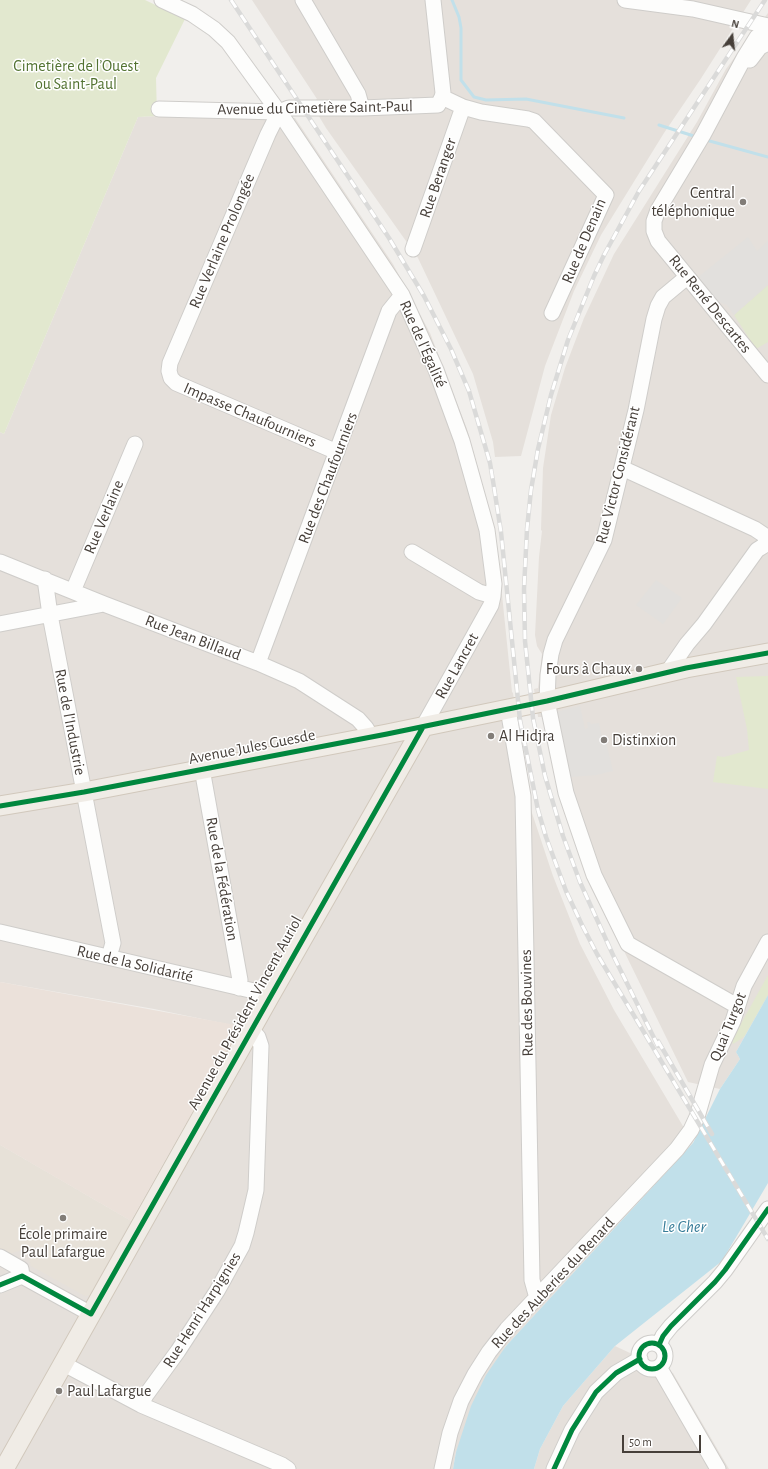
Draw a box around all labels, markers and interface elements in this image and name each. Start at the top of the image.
north arrow [712,16,752,56]
text: N [730,18,740,30]
park label: Cimetière de l’Ouest ou Saint-Paul [13,56,139,94]
street label: Avenue du Cimetière Saint-Paul [217,97,413,119]
street label: Rue Beranger [415,135,461,221]
street label: Rue Verlaine Prolongée [185,171,259,311]
place label: Central téléphonique [651,183,735,221]
street label: Rue de Denain [557,196,611,286]
marker: Central téléphonique [738,197,748,207]
street label: Rue René Descartes [665,251,755,357]
street label: Rue de l'Égalité [395,297,451,391]
street label: Impasse Chaufourniers [181,378,319,452]
street label: Rue Victor Considérant [592,404,644,546]
street label: Rue des Chaufourniers [294,410,362,546]
street label: Rue Verlaine [80,477,128,557]
street label: Rue Jean Billaud [142,611,244,665]
street label: Rue Lancret [431,630,483,702]
place label: Fours à Chaux [546,659,631,679]
marker: Fours à Chaux [634,664,644,674]
street label: Rue de l'Industrie [50,667,90,777]
street label: Avenue Jules Guesde [187,725,317,769]
place label: Al Hidjra [499,726,555,746]
place label: Distinxion [612,730,676,750]
marker: Al Hidjra [486,731,496,741]
marker: Distinxion [599,735,609,745]
street label: Rue de la Fédération [202,815,242,943]
street label: Avenue du Président Vincent Auriol [184,913,306,1113]
street label: Rue de la Solidarité [75,941,195,987]
street label: Rue des Bouvines [516,949,538,1057]
street label: Quai Turgot [705,990,751,1064]
marker: École primaire Paul Lafargue [58,1213,68,1223]
street label: Rue des Auberies du Renard [487,1213,619,1353]
water label: Le Cher [662,1217,706,1237]
place label: École primaire Paul Lafargue [19,1224,107,1262]
street label: Rue Henri Harpignies [159,1249,245,1371]
place label: Paul Lafargue [67,1381,151,1401]
marker: Paul Lafargue [54,1386,64,1396]
scale bar [624,1427,703,1453]
text: 50 m [629,1436,652,1448]

